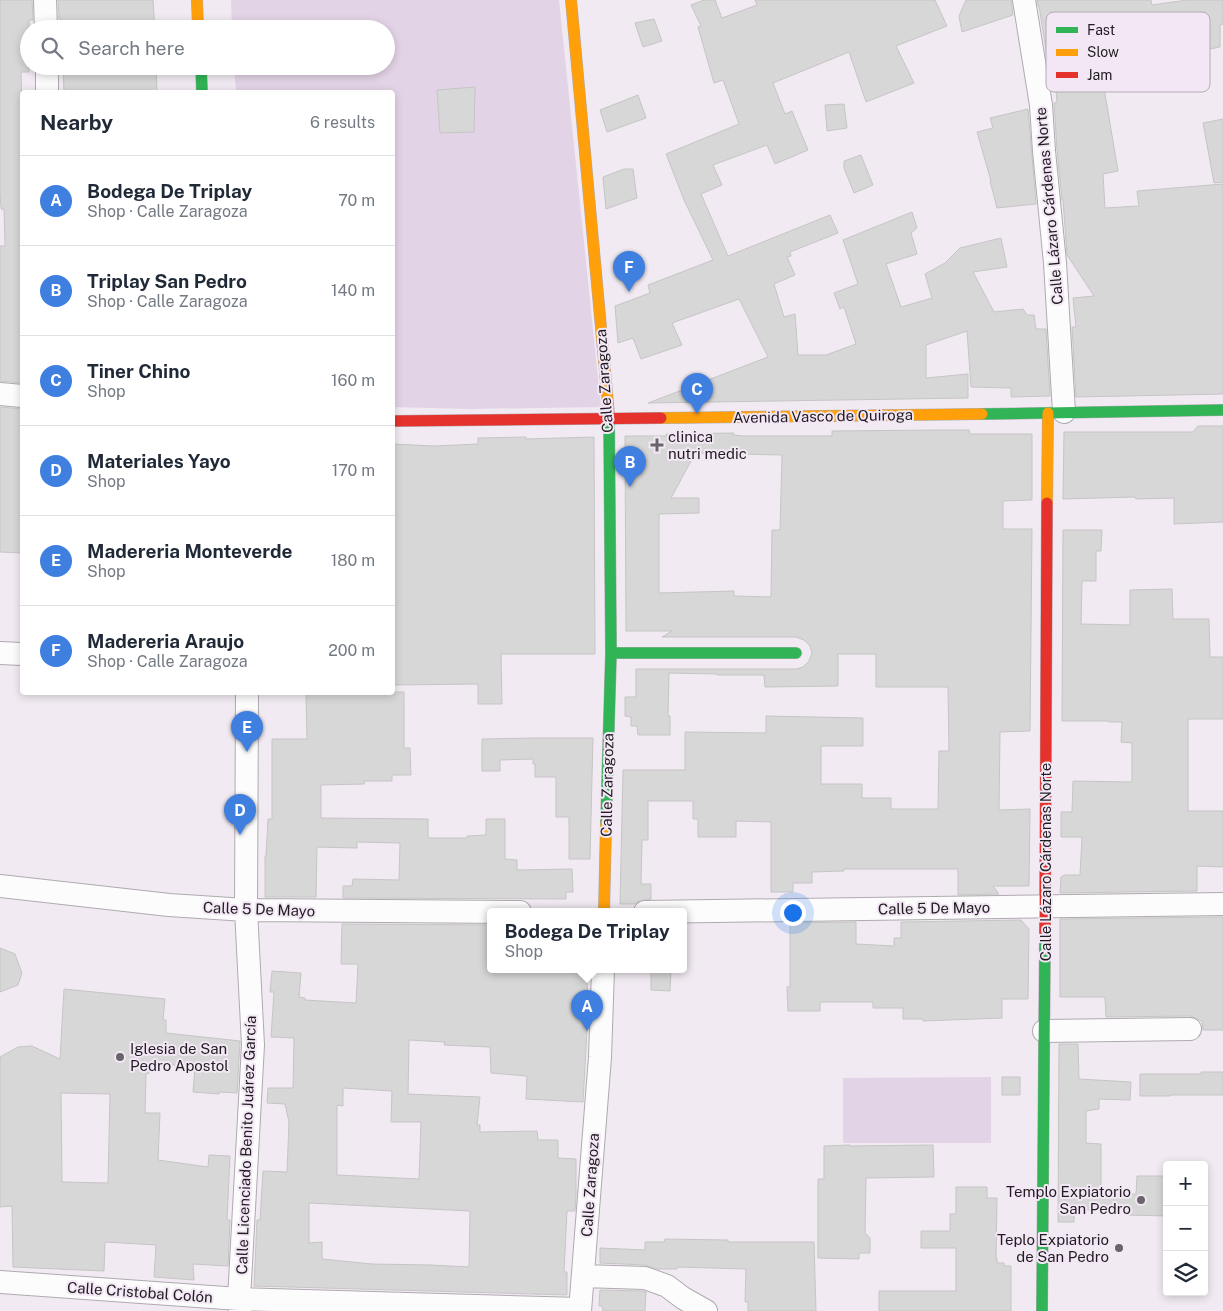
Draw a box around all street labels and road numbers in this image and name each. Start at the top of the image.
street label: Calle Lázaro Cárdenas Norte [1032,106,1066,306]
street label: Calle Zaragoza [592,329,616,433]
street label: Avenida Vasco de Quiroga [733,406,913,426]
street label: Calle Zaragoza [598,733,616,837]
street label: Calle Lázaro Cárdenas Norte [1037,763,1054,961]
street label: Calle 5 De Mayo [203,899,315,919]
street label: Calle 5 De Mayo [878,899,990,917]
street label: Calle Licenciado Benito Juárez García [233,1015,259,1275]
street label: Calle Zaragoza [578,1133,602,1237]
street label: Calle Cristobal Colón [67,1278,213,1306]

